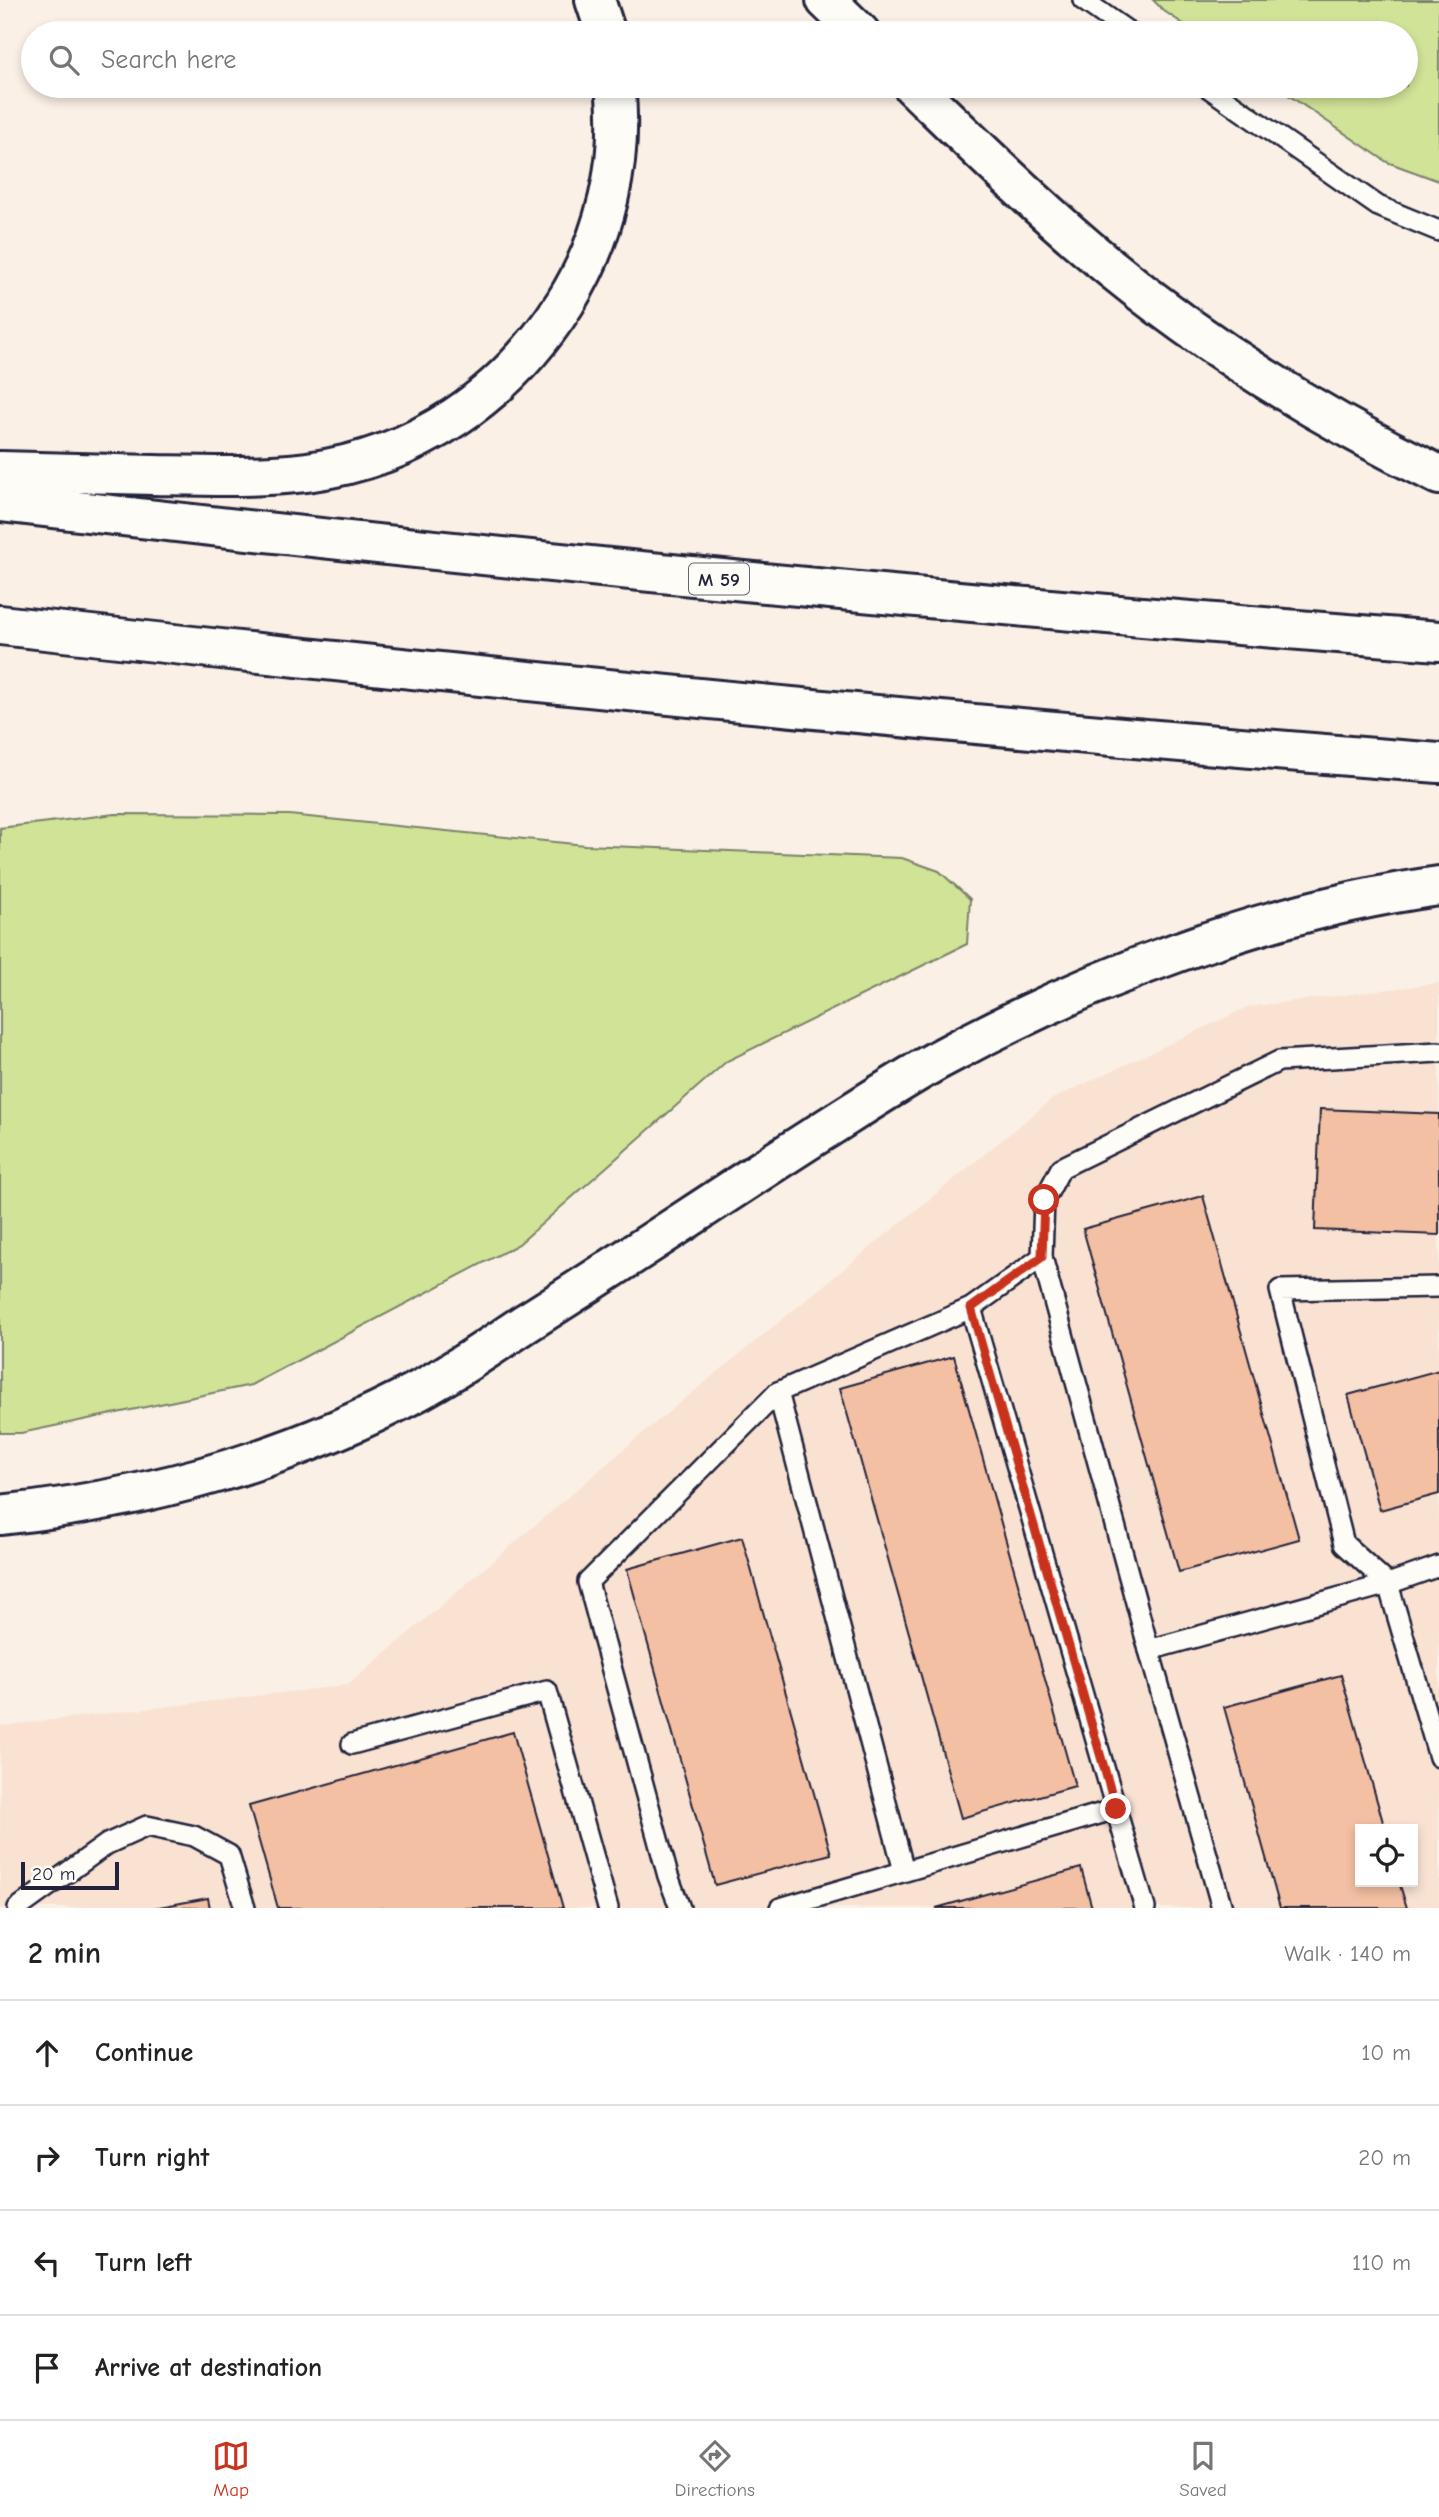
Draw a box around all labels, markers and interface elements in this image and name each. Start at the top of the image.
search box [21,21,1418,98]
icon: search [45,41,83,79]
text: Search here [101,45,236,75]
road number: M 59 [689,564,749,594]
route start [1028,1184,1059,1215]
route end [1100,1793,1131,1824]
map controls [1355,1824,1418,1887]
button: locate [1355,1824,1418,1887]
scale bar [21,1859,119,1891]
text: 20 m [32,1863,76,1885]
text: 2 min [28,1936,101,1971]
text: Walk · 140 m [1284,1940,1411,1967]
icon: ahead [28,2034,66,2072]
text: Continue [95,2038,193,2068]
text: 10 m [1361,2039,1411,2066]
icon: right [28,2139,66,2177]
text: Turn right [95,2143,209,2173]
text: 20 m [1358,2144,1411,2171]
icon: left [28,2244,66,2282]
text: Turn left [95,2248,192,2278]
text: 110 m [1352,2249,1411,2276]
icon: arrive [28,2349,66,2387]
text: Arrive at destination [95,2353,322,2383]
tab: Map [212,2437,250,2501]
tab: Directions [675,2437,755,2501]
tab: Saved [1179,2437,1227,2501]

